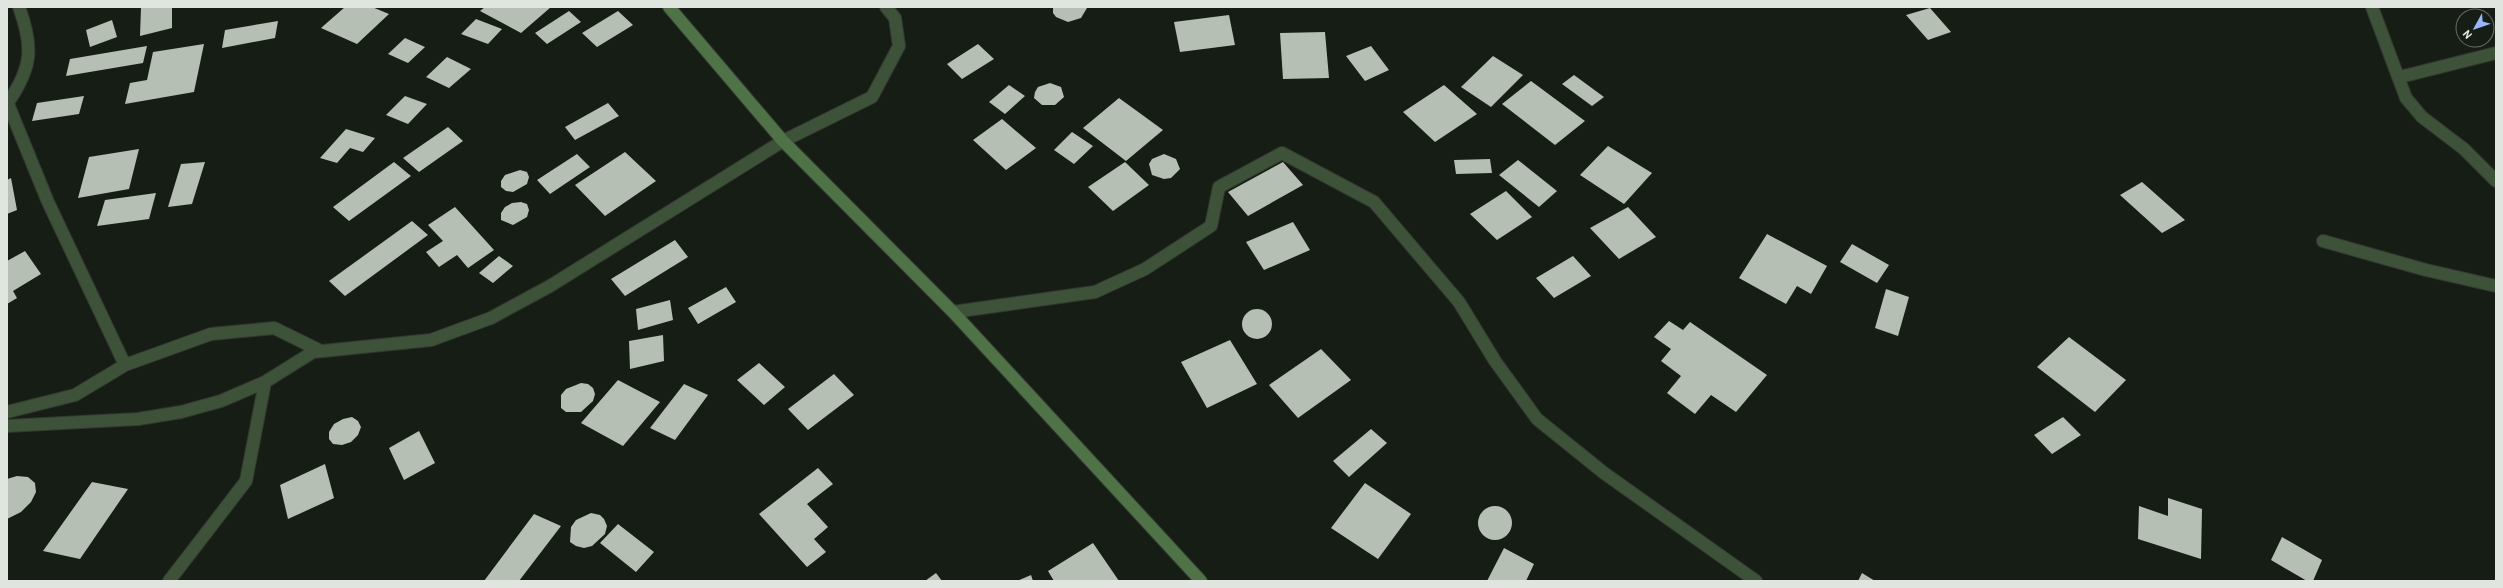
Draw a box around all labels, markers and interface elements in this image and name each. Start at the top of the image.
north arrow [2455,8,2495,48]
text: N [2460,28,2474,42]

